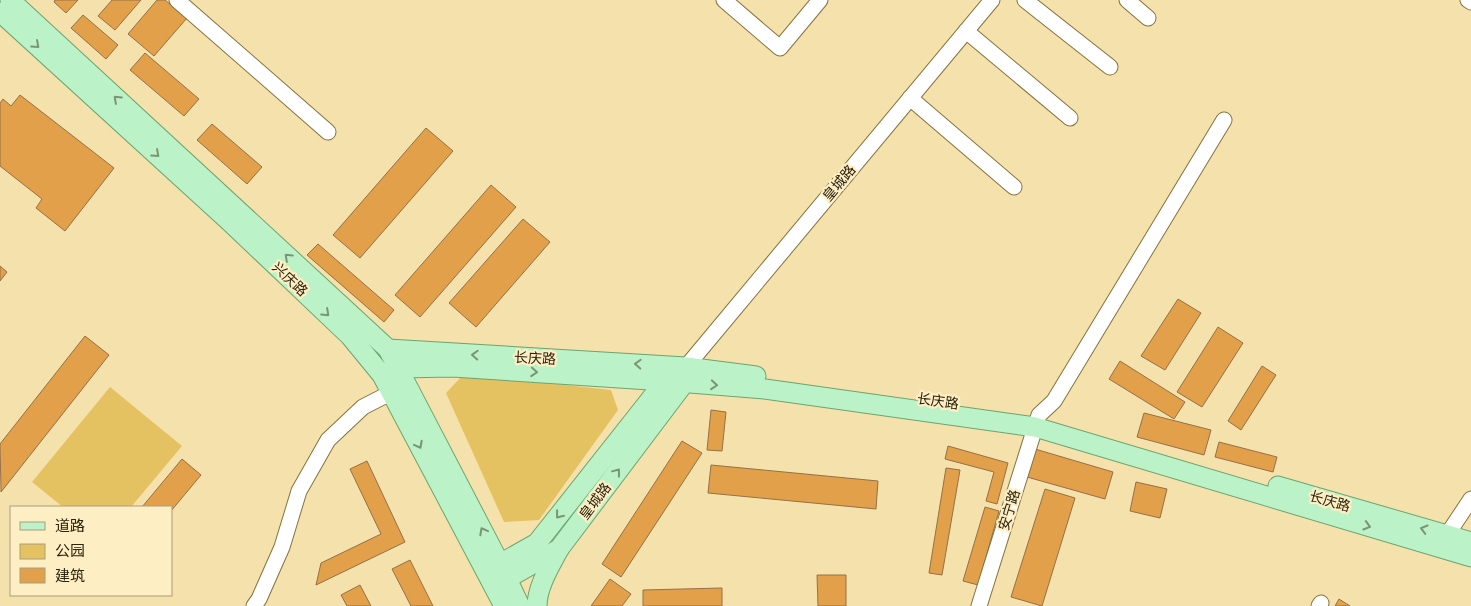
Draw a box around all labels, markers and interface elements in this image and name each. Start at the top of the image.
one-way arrow [30,39,39,48]
one-way arrow [114,96,123,105]
one-way arrow [150,148,159,157]
street label: 皇城路 [819,161,859,205]
one-way arrow [285,254,294,263]
street label: 兴庆路 [269,258,311,300]
one-way arrow [320,307,329,316]
street label: 长庆路 [514,348,556,368]
one-way arrow [471,349,479,360]
one-way arrow [633,359,641,370]
one-way arrow [531,367,539,378]
one-way arrow [710,379,718,390]
street label: 长庆路 [916,389,960,413]
one-way arrow [413,439,423,448]
one-way arrow [611,468,620,478]
street label: 皇城路 [575,479,615,523]
street label: 安宁路 [994,487,1024,533]
street label: 长庆路 [1307,487,1353,515]
legend [10,506,172,596]
one-way arrow [556,509,565,519]
text: 道路 [55,516,85,535]
one-way arrow [1362,520,1370,530]
one-way arrow [1420,524,1429,534]
one-way arrow [479,527,489,536]
text: 公园 [55,541,85,560]
text: 建筑 [55,566,85,585]

